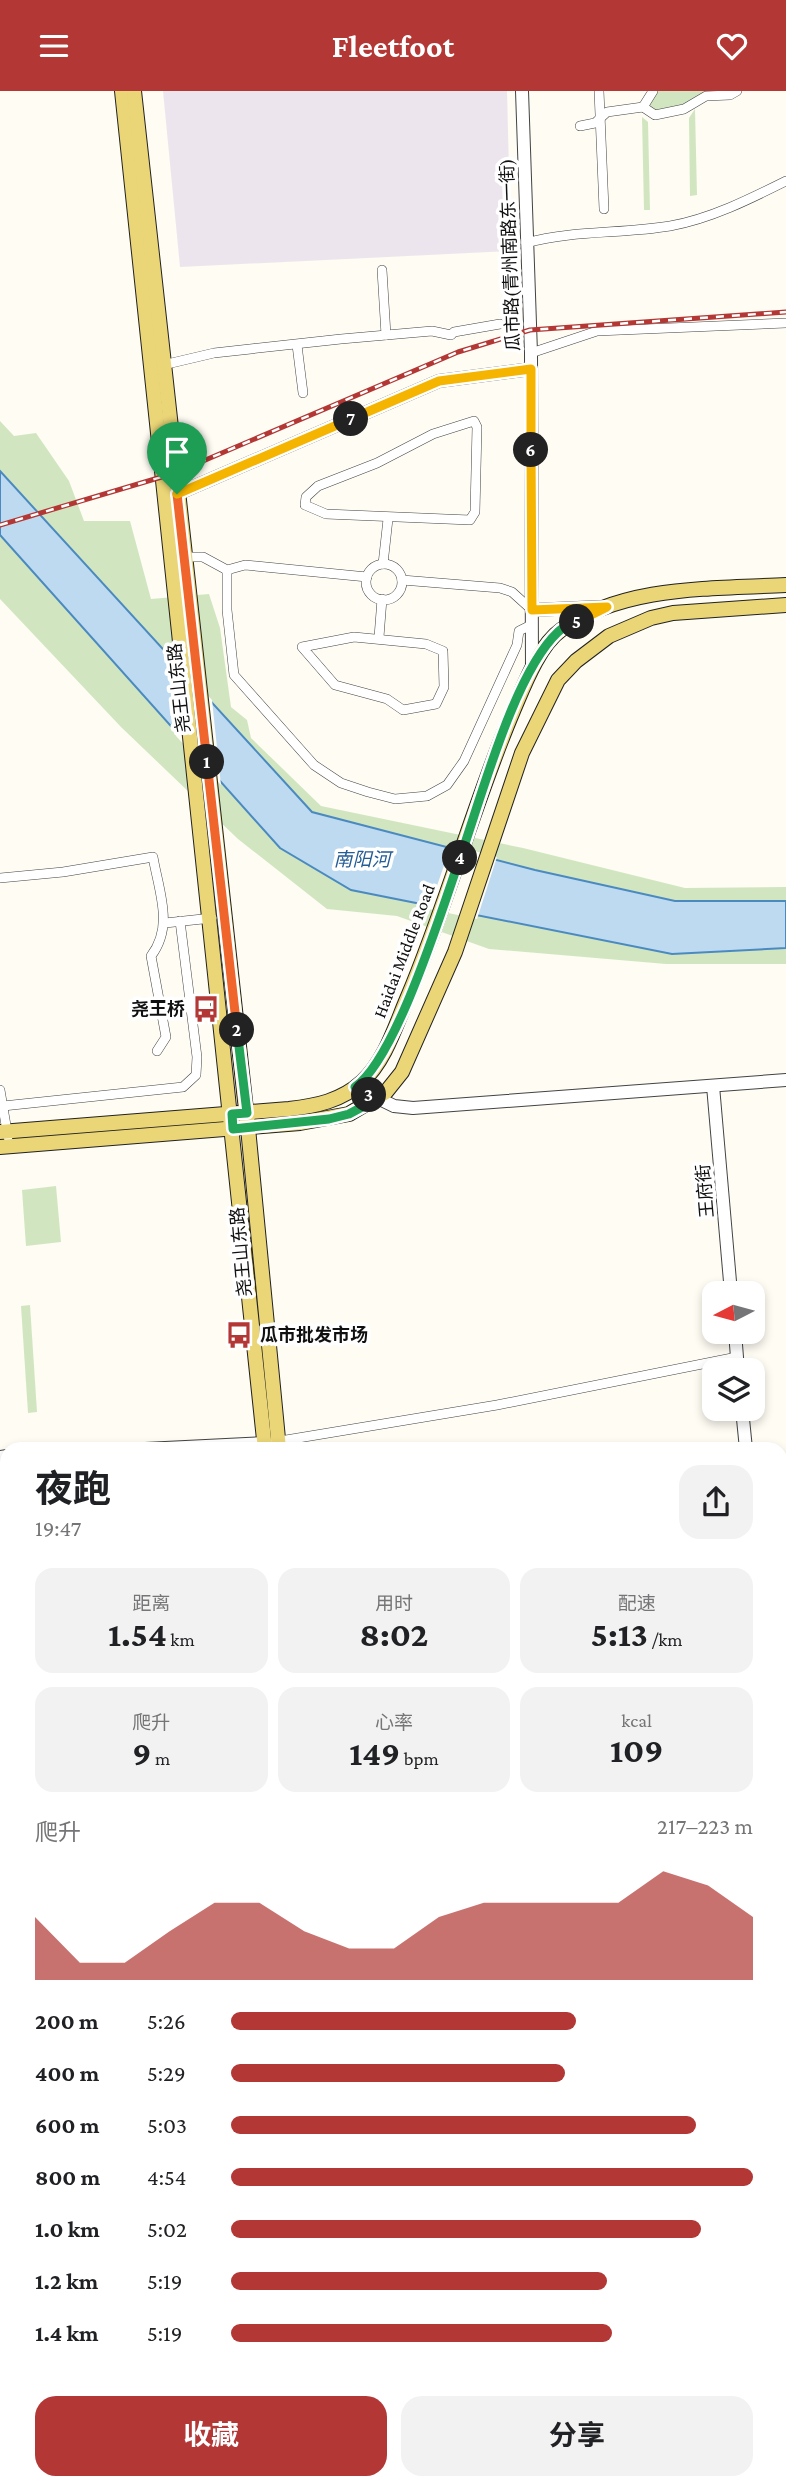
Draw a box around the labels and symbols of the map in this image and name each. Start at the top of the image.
street label: 瓜市路(青州南路东一街) [497,158,524,352]
pin: 7 [334,401,368,437]
pin [147,422,207,494]
pin: 6 [514,433,548,467]
pin: 5 [560,605,594,639]
street label: 尧王山东路 [164,642,194,734]
pin: 1 [190,745,224,779]
pin: 4 [442,841,477,875]
water label: 南阳河 [333,849,394,870]
street label: Haidai Middle Road [369,881,439,1021]
bus stop icon: 尧王桥 [191,994,221,1024]
place label: 尧王桥 [131,999,185,1019]
pin: 2 [219,1013,254,1047]
pin: 3 [352,1077,386,1112]
street label: 王府街 [693,1163,717,1219]
street label: 尧王山东路 [227,1206,255,1298]
north arrow [702,1281,765,1344]
bus stop icon: 瓜市批发市场 [224,1320,254,1350]
place label: 瓜市批发市场 [260,1325,368,1345]

